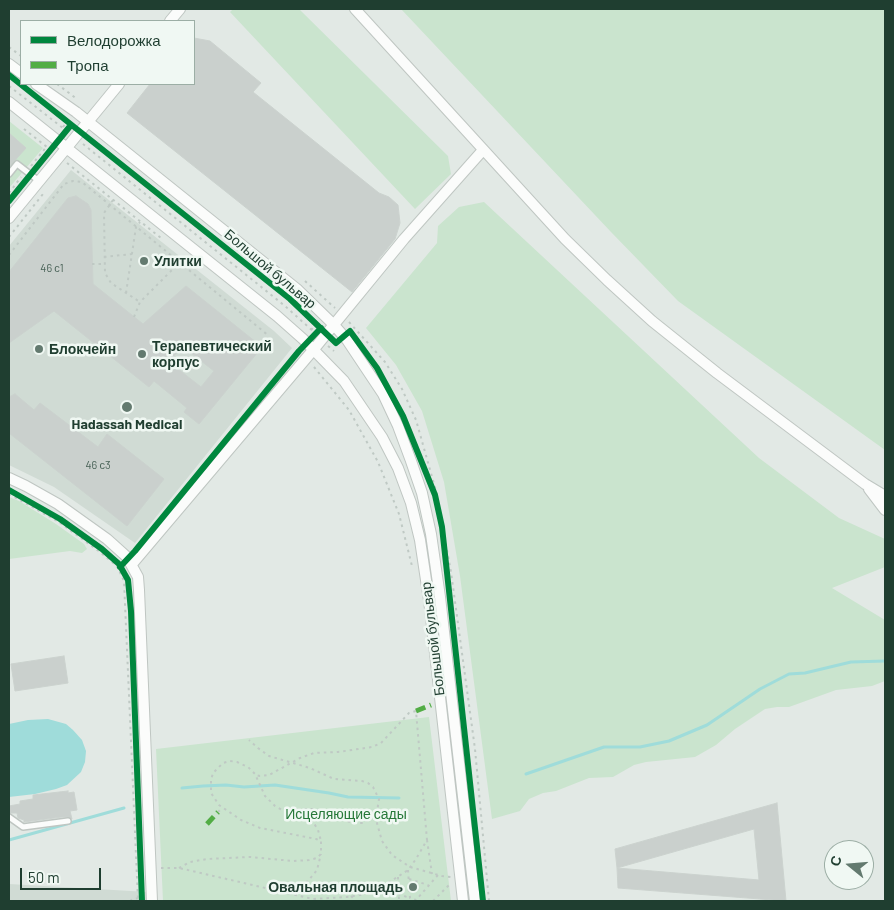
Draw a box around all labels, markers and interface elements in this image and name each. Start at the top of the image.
legend [20,20,195,85]
text: Велодорожка [67,31,161,49]
text: Тропа [67,56,108,74]
street label: Большой бульвар [221,226,319,312]
place label: Улитки [154,253,202,269]
marker: Улитки [138,255,150,267]
house number: 46 с1 [40,261,64,275]
place label: Терапевтический корпус [152,338,272,371]
place label: Блокчейн [49,341,116,357]
marker: Блокчейн [33,343,45,355]
marker: Терапевтический корпус [136,348,148,360]
marker: Hadassah Medical [120,400,134,414]
place label: Hadassah Medical [72,416,182,432]
house number: 46 с3 [85,458,111,472]
street label: Большой бульвар [418,581,448,697]
park label: Исцеляющие сады [285,806,407,822]
north arrow [824,840,874,890]
text: С [826,853,845,868]
scale bar [22,858,104,890]
text: 50 m [28,868,60,886]
place label: Овальная площадь [268,879,403,895]
marker: Овальная площадь [407,881,419,893]

